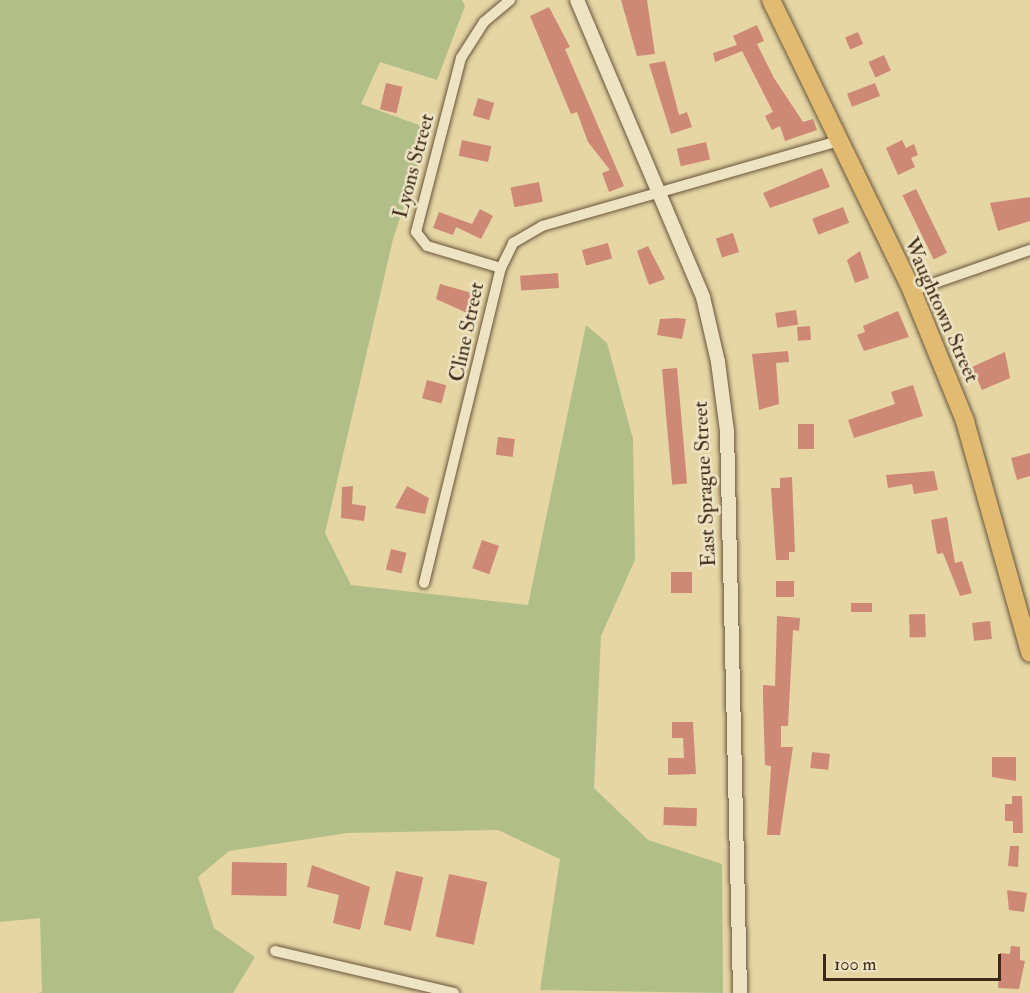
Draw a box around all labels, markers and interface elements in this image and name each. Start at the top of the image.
street label: Lyons Street [388,111,440,221]
street label: Waughtown Street [898,234,984,386]
street label: Cline Street [444,280,490,384]
street label: East Sprague Street [688,400,722,568]
scale bar [826,942,1004,980]
text: 100 m [834,953,877,976]

